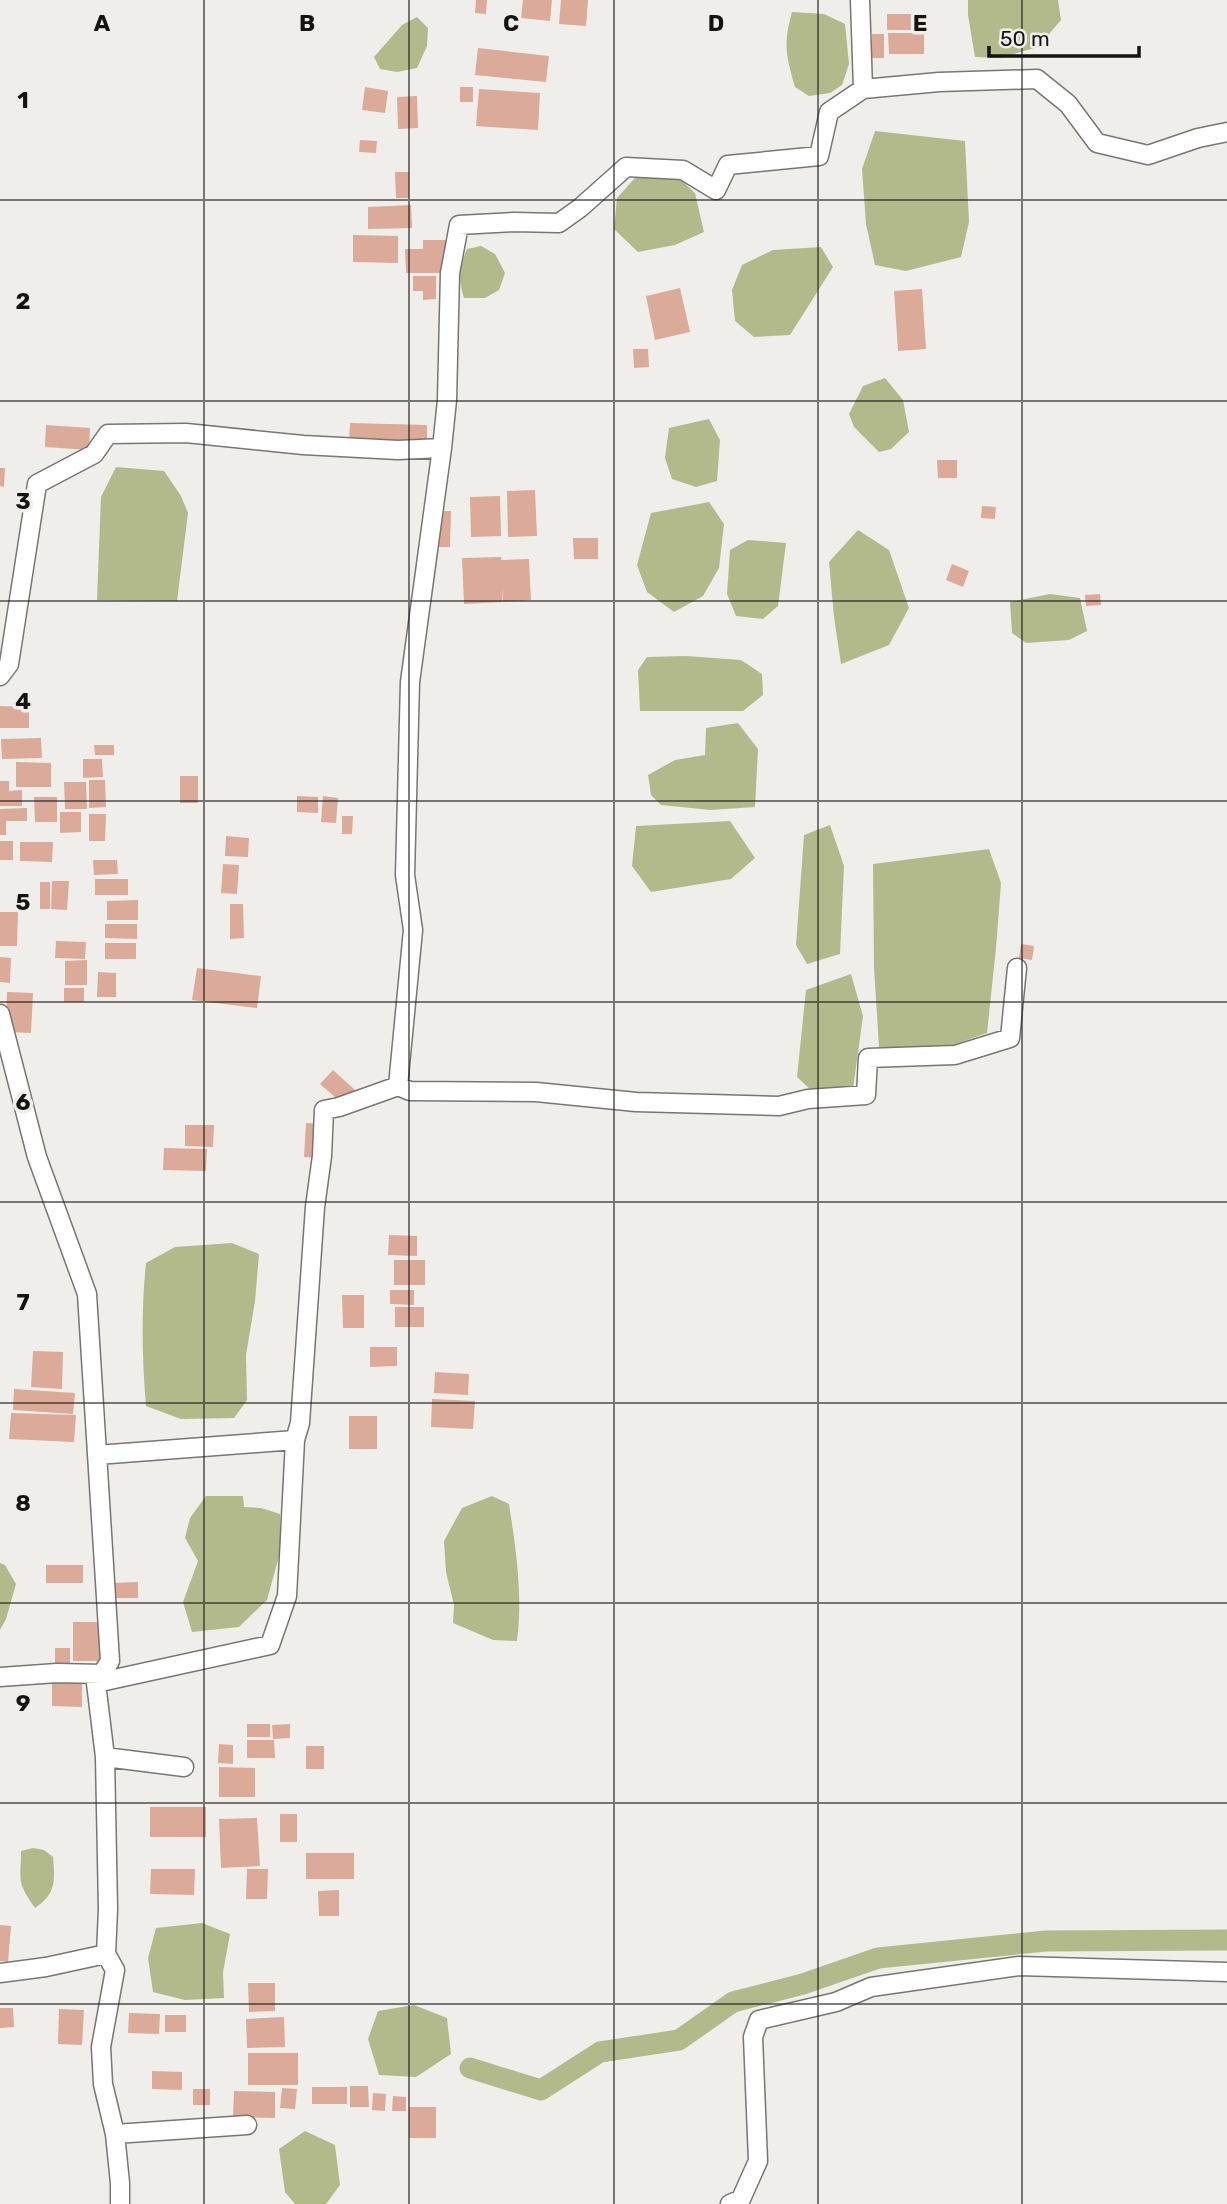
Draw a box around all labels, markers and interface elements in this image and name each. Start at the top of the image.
text: A [94,9,111,37]
text: B [299,9,315,37]
text: C [503,9,519,37]
text: D [708,9,724,37]
text: E [913,9,927,37]
scale bar [989,14,1140,58]
text: 50 m [1000,26,1050,51]
text: 1 [17,86,29,114]
text: 2 [16,287,30,315]
text: 3 [15,487,31,515]
text: 4 [15,687,31,715]
text: 5 [16,888,31,916]
text: 6 [16,1088,31,1116]
text: 7 [16,1288,30,1316]
text: 8 [15,1489,31,1517]
text: 9 [16,1689,30,1717]

